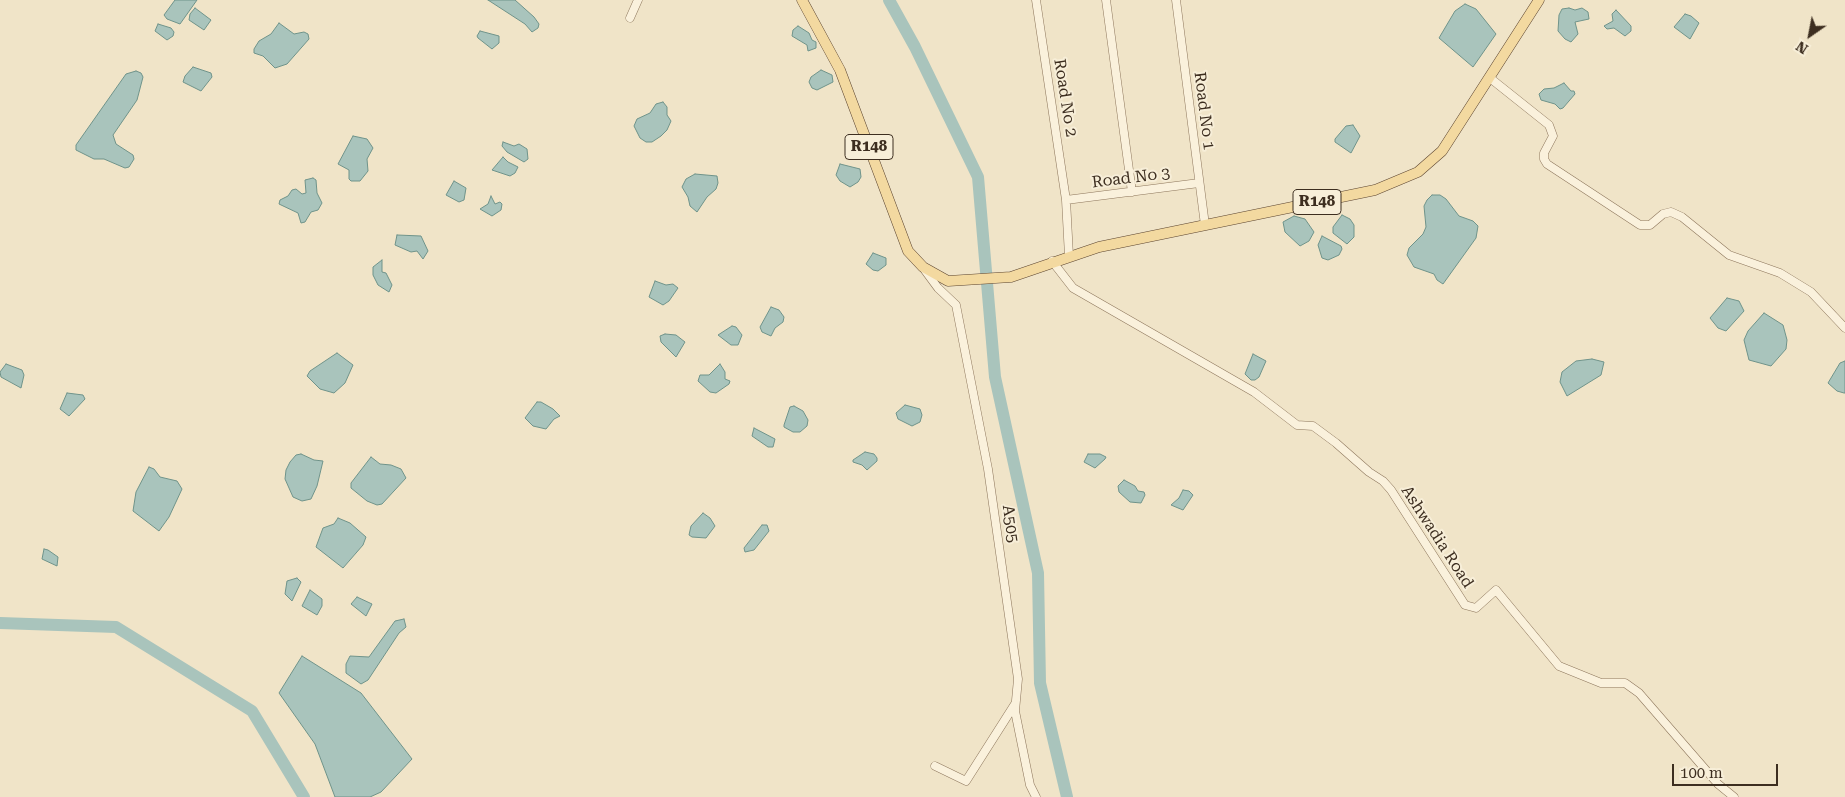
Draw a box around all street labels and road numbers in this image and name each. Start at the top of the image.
street label: Road No 2 [1049,58,1081,138]
street label: Road No 1 [1190,71,1218,151]
road number: R148 [845,134,893,160]
street label: Road No 3 [1091,164,1171,192]
road number: R148 [1293,190,1341,214]
street label: Ashwadia Road [1397,482,1477,592]
street label: A505 [998,504,1022,544]

